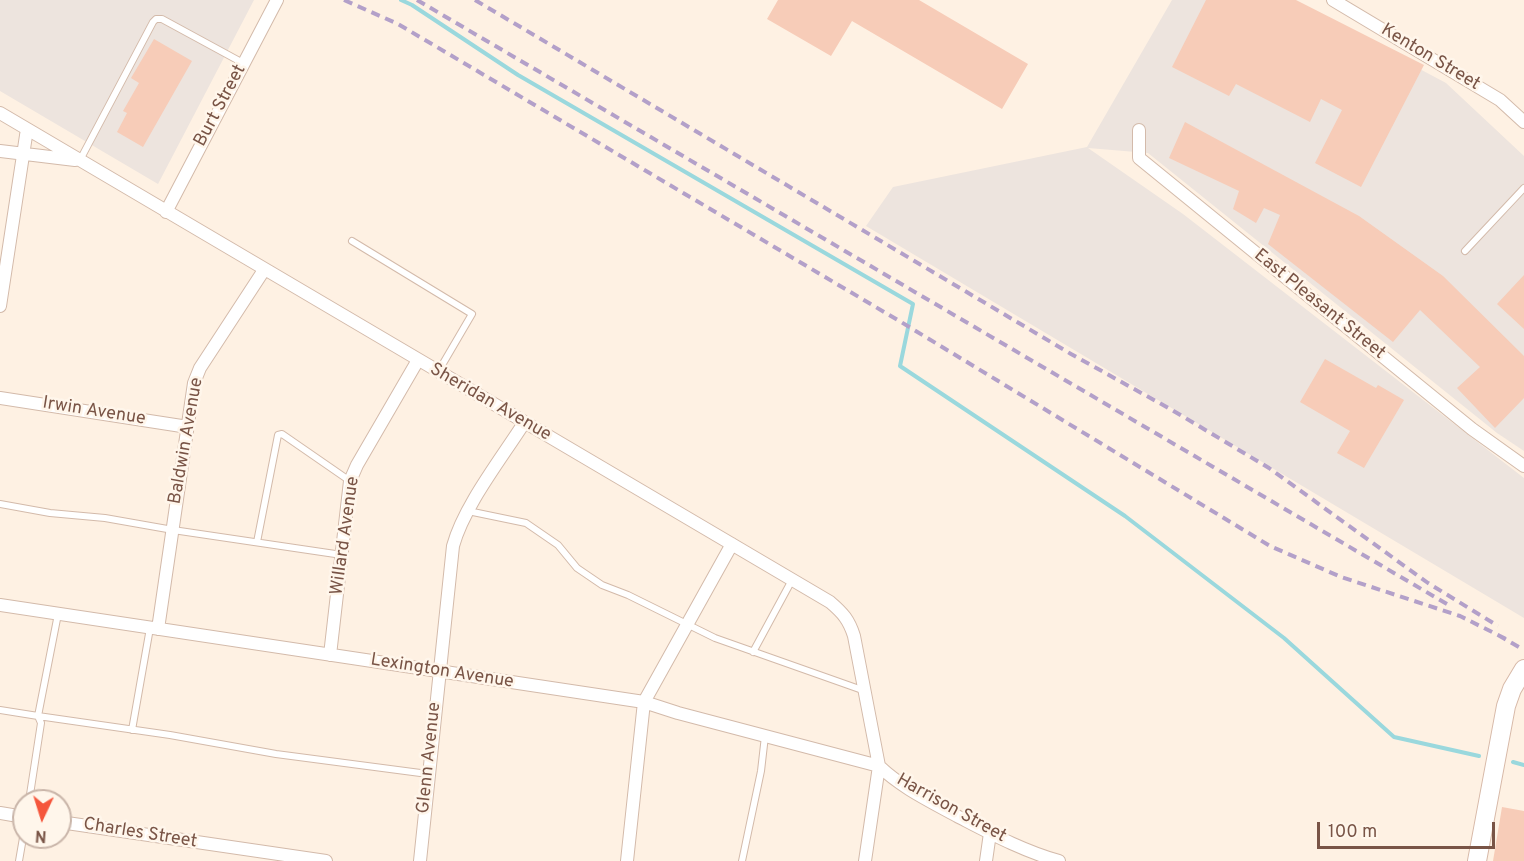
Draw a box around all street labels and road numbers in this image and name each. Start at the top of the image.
street label: Kenton Street [1377,20,1483,96]
street label: Burt Street [190,61,252,151]
street label: East Pleasant Street [1249,245,1389,365]
street label: Sheridan Avenue [425,359,555,447]
street label: Baldwin Avenue [165,376,209,506]
street label: Irwin Avenue [41,393,147,431]
street label: Willard Avenue [327,475,365,597]
street label: Lexington Avenue [369,650,515,694]
street label: Glenn Avenue [413,701,447,815]
street label: Harrison Street [892,770,1010,848]
street label: Charles Street [82,814,198,854]

